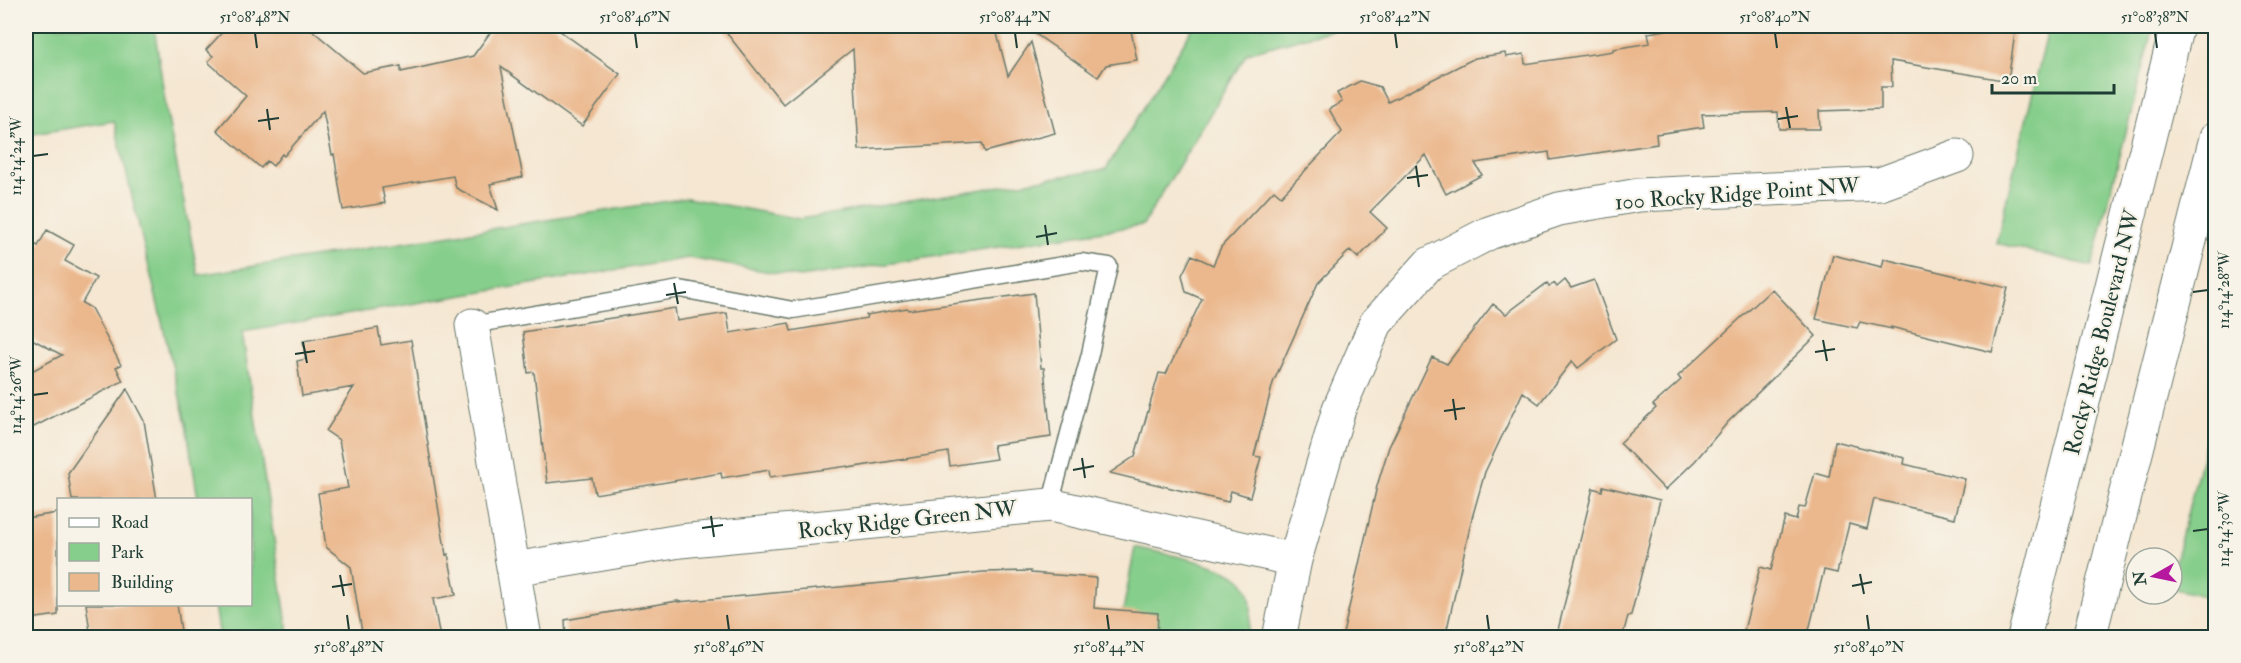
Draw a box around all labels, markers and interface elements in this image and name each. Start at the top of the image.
text: 51°08'48"N [220,8,291,27]
text: 51°08'46"N [599,8,671,27]
text: 51°08'44"N [979,8,1052,27]
text: 51°08'42"N [1359,8,1431,27]
text: 51°08'40"N [1739,8,1811,27]
text: 51°08'38"N [2121,8,2190,27]
scale bar [1992,57,2114,95]
text: 20 m [2001,67,2037,90]
text: 114°14'24"W [7,116,26,195]
street label: 100 Rocky Ridge Point NW [1614,171,1862,217]
street label: Rocky Ridge Boulevard NW [2058,205,2146,458]
text: 114°14'28"W [2215,250,2234,329]
text: 114°14'26"W [7,355,26,434]
text: 114°14'30"W [2215,490,2234,567]
street label: Rocky Ridge Green NW [796,494,1020,545]
legend [57,498,252,606]
text: Road [111,511,149,534]
text: Park [111,541,144,564]
north arrow [2124,546,2184,606]
text: N [2129,569,2151,588]
text: Building [111,571,174,594]
text: 51°08'48"N [314,638,385,657]
text: 51°08'46"N [693,638,765,657]
text: 51°08'44"N [1073,638,1146,657]
text: 51°08'42"N [1453,638,1525,657]
text: 51°08'40"N [1833,638,1905,657]

